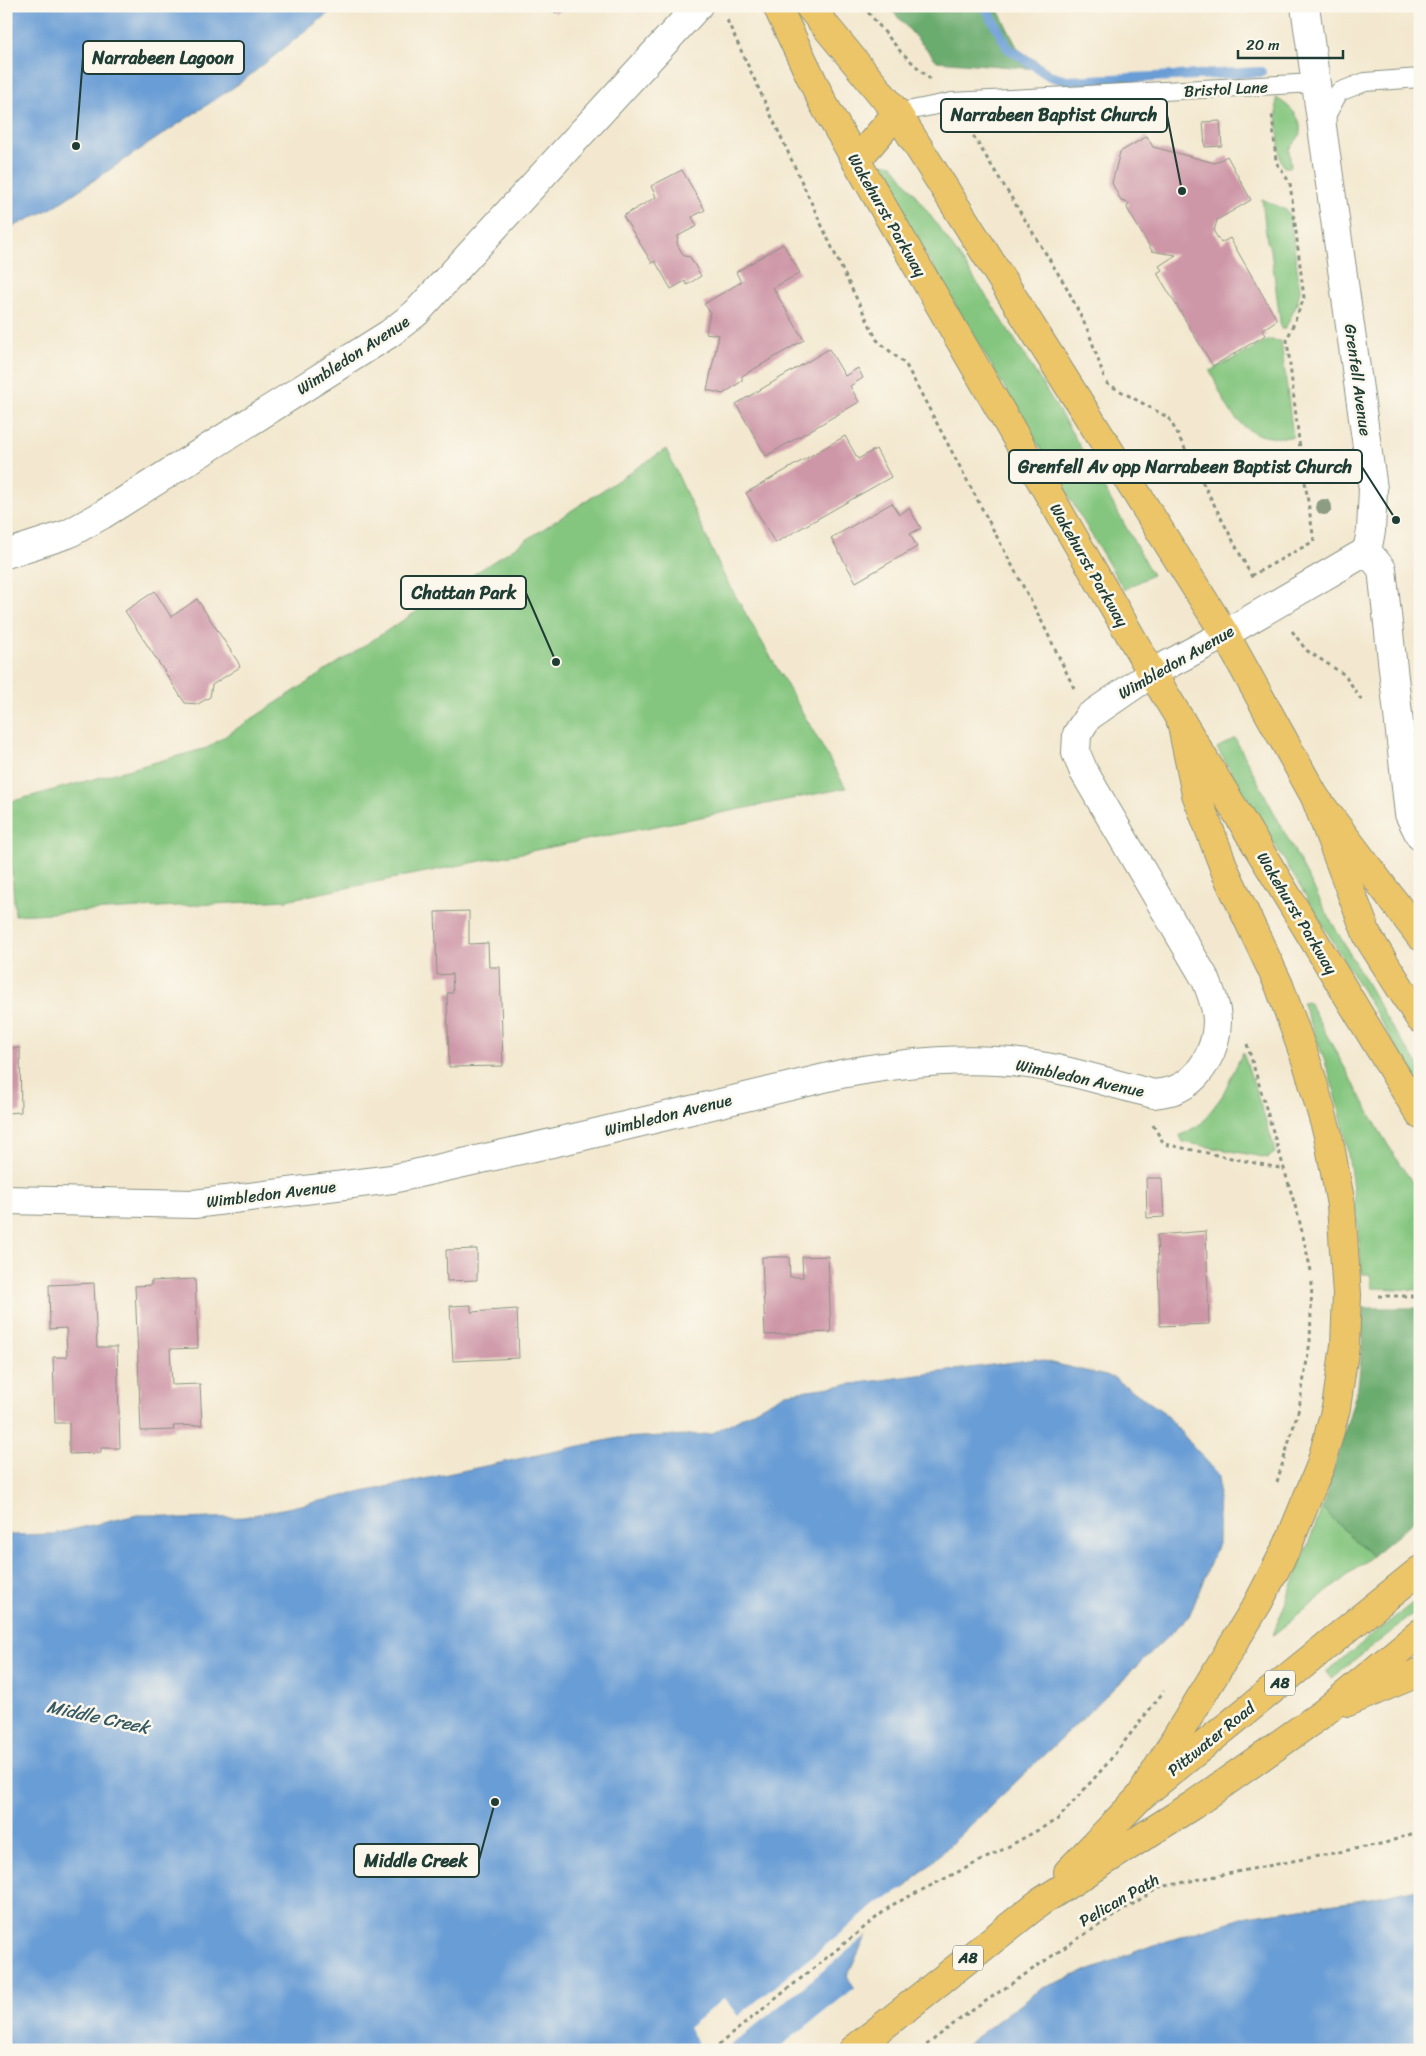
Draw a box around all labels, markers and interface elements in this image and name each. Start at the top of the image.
scale bar [1238,28,1344,60]
text: 20 m [1246,32,1280,58]
callout: Narrabeen Lagoon [83,41,244,74]
text: Narrabeen Lagoon [91,42,234,74]
street label: Bristol Lane [1183,72,1269,106]
callout: Narrabeen Baptist Church [941,99,1167,132]
text: Narrabeen Baptist Church [950,99,1158,131]
street label: Wakehurst Parkway [840,147,935,283]
street label: Wimbledon Avenue [290,307,416,403]
street label: Grenfell Avenue [1336,322,1380,438]
callout: Grenfell Av opp Narrabeen Baptist Church [1009,450,1362,483]
text: Grenfell Av opp Narrabeen Baptist Church [1017,451,1353,483]
street label: Wakehurst Parkway [1042,497,1137,633]
callout: Chattan Park [401,576,526,609]
text: Chattan Park [411,577,517,609]
street label: Wimbledon Avenue [1112,617,1240,707]
street label: Wakehurst Parkway [1249,846,1346,981]
street label: Wimbledon Avenue [1013,1050,1147,1106]
street label: Wimbledon Avenue [601,1085,735,1145]
street label: Wimbledon Avenue [204,1172,338,1216]
road number: A8 [1265,1670,1295,1696]
water label: Middle Creek [44,1691,154,1744]
street label: Pittwater Road [1161,1693,1263,1784]
callout: Middle Creek [354,1844,479,1877]
text: Middle Creek [363,1845,468,1877]
street label: Pelican Path [1073,1865,1165,1935]
road number: A8 [953,1946,983,1970]

